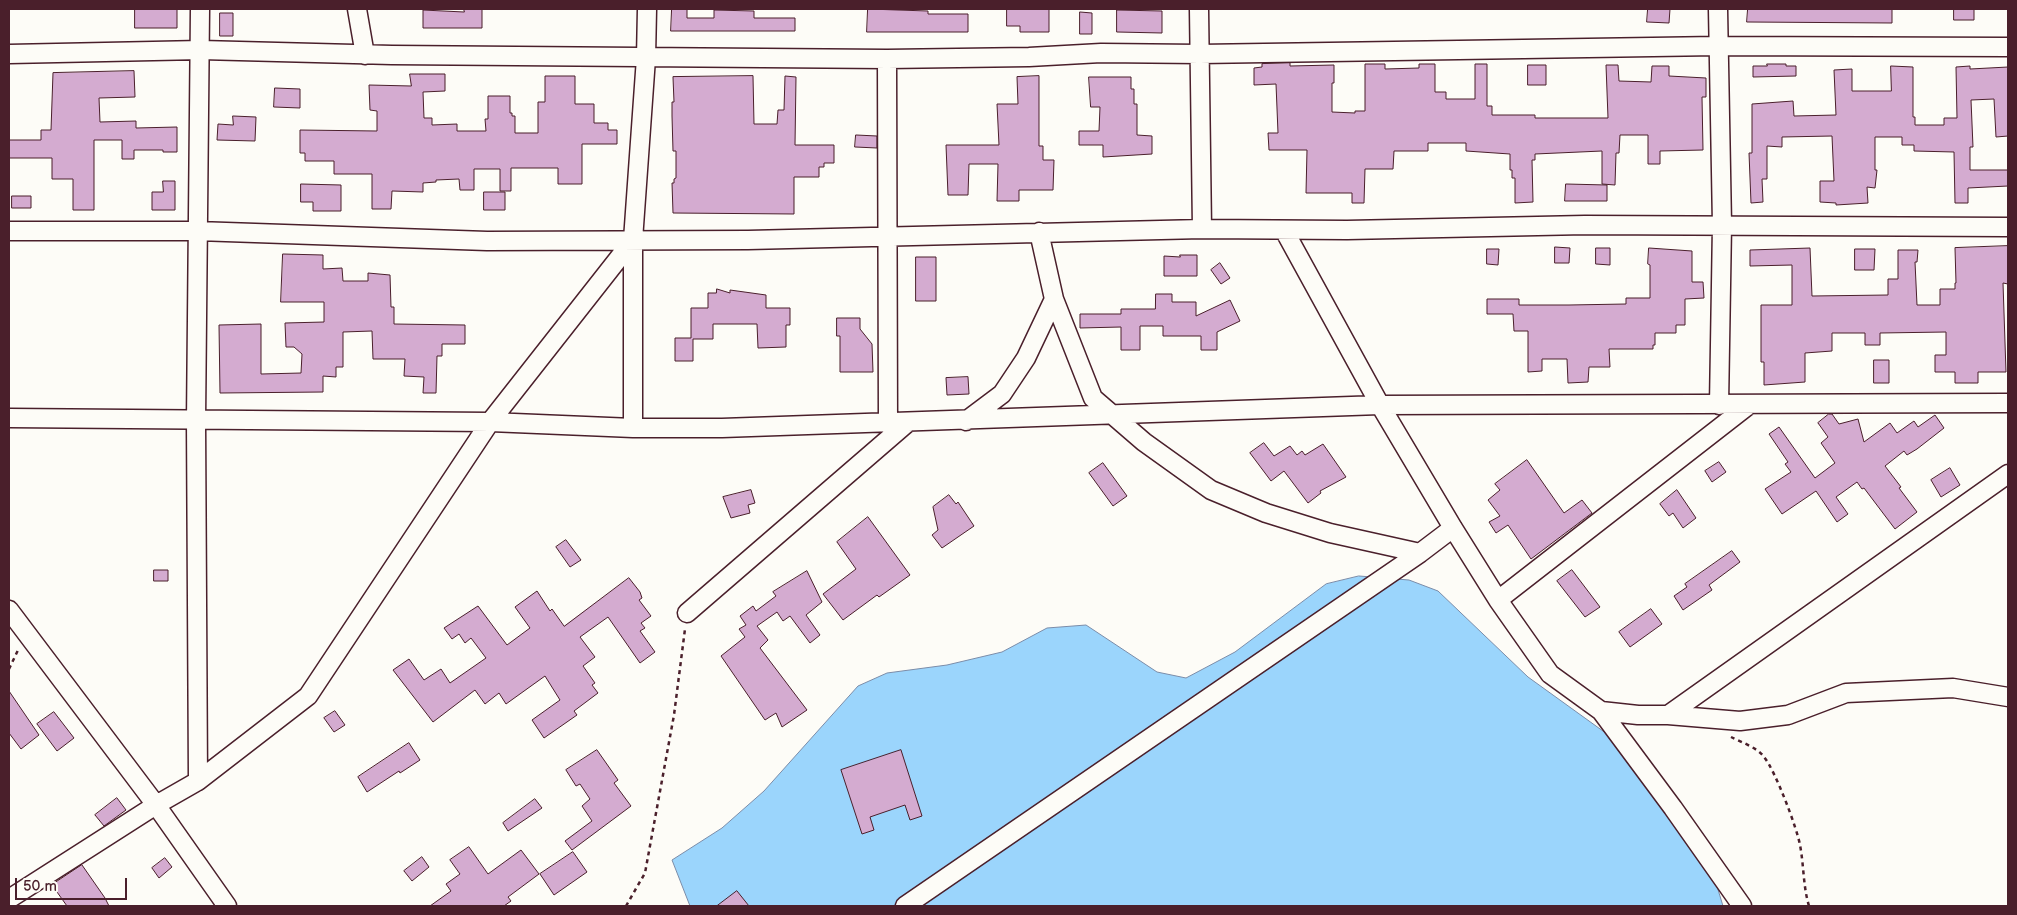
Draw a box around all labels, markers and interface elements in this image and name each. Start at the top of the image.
scale bar [18,868,130,900]
text: 50 m [23,877,57,896]

